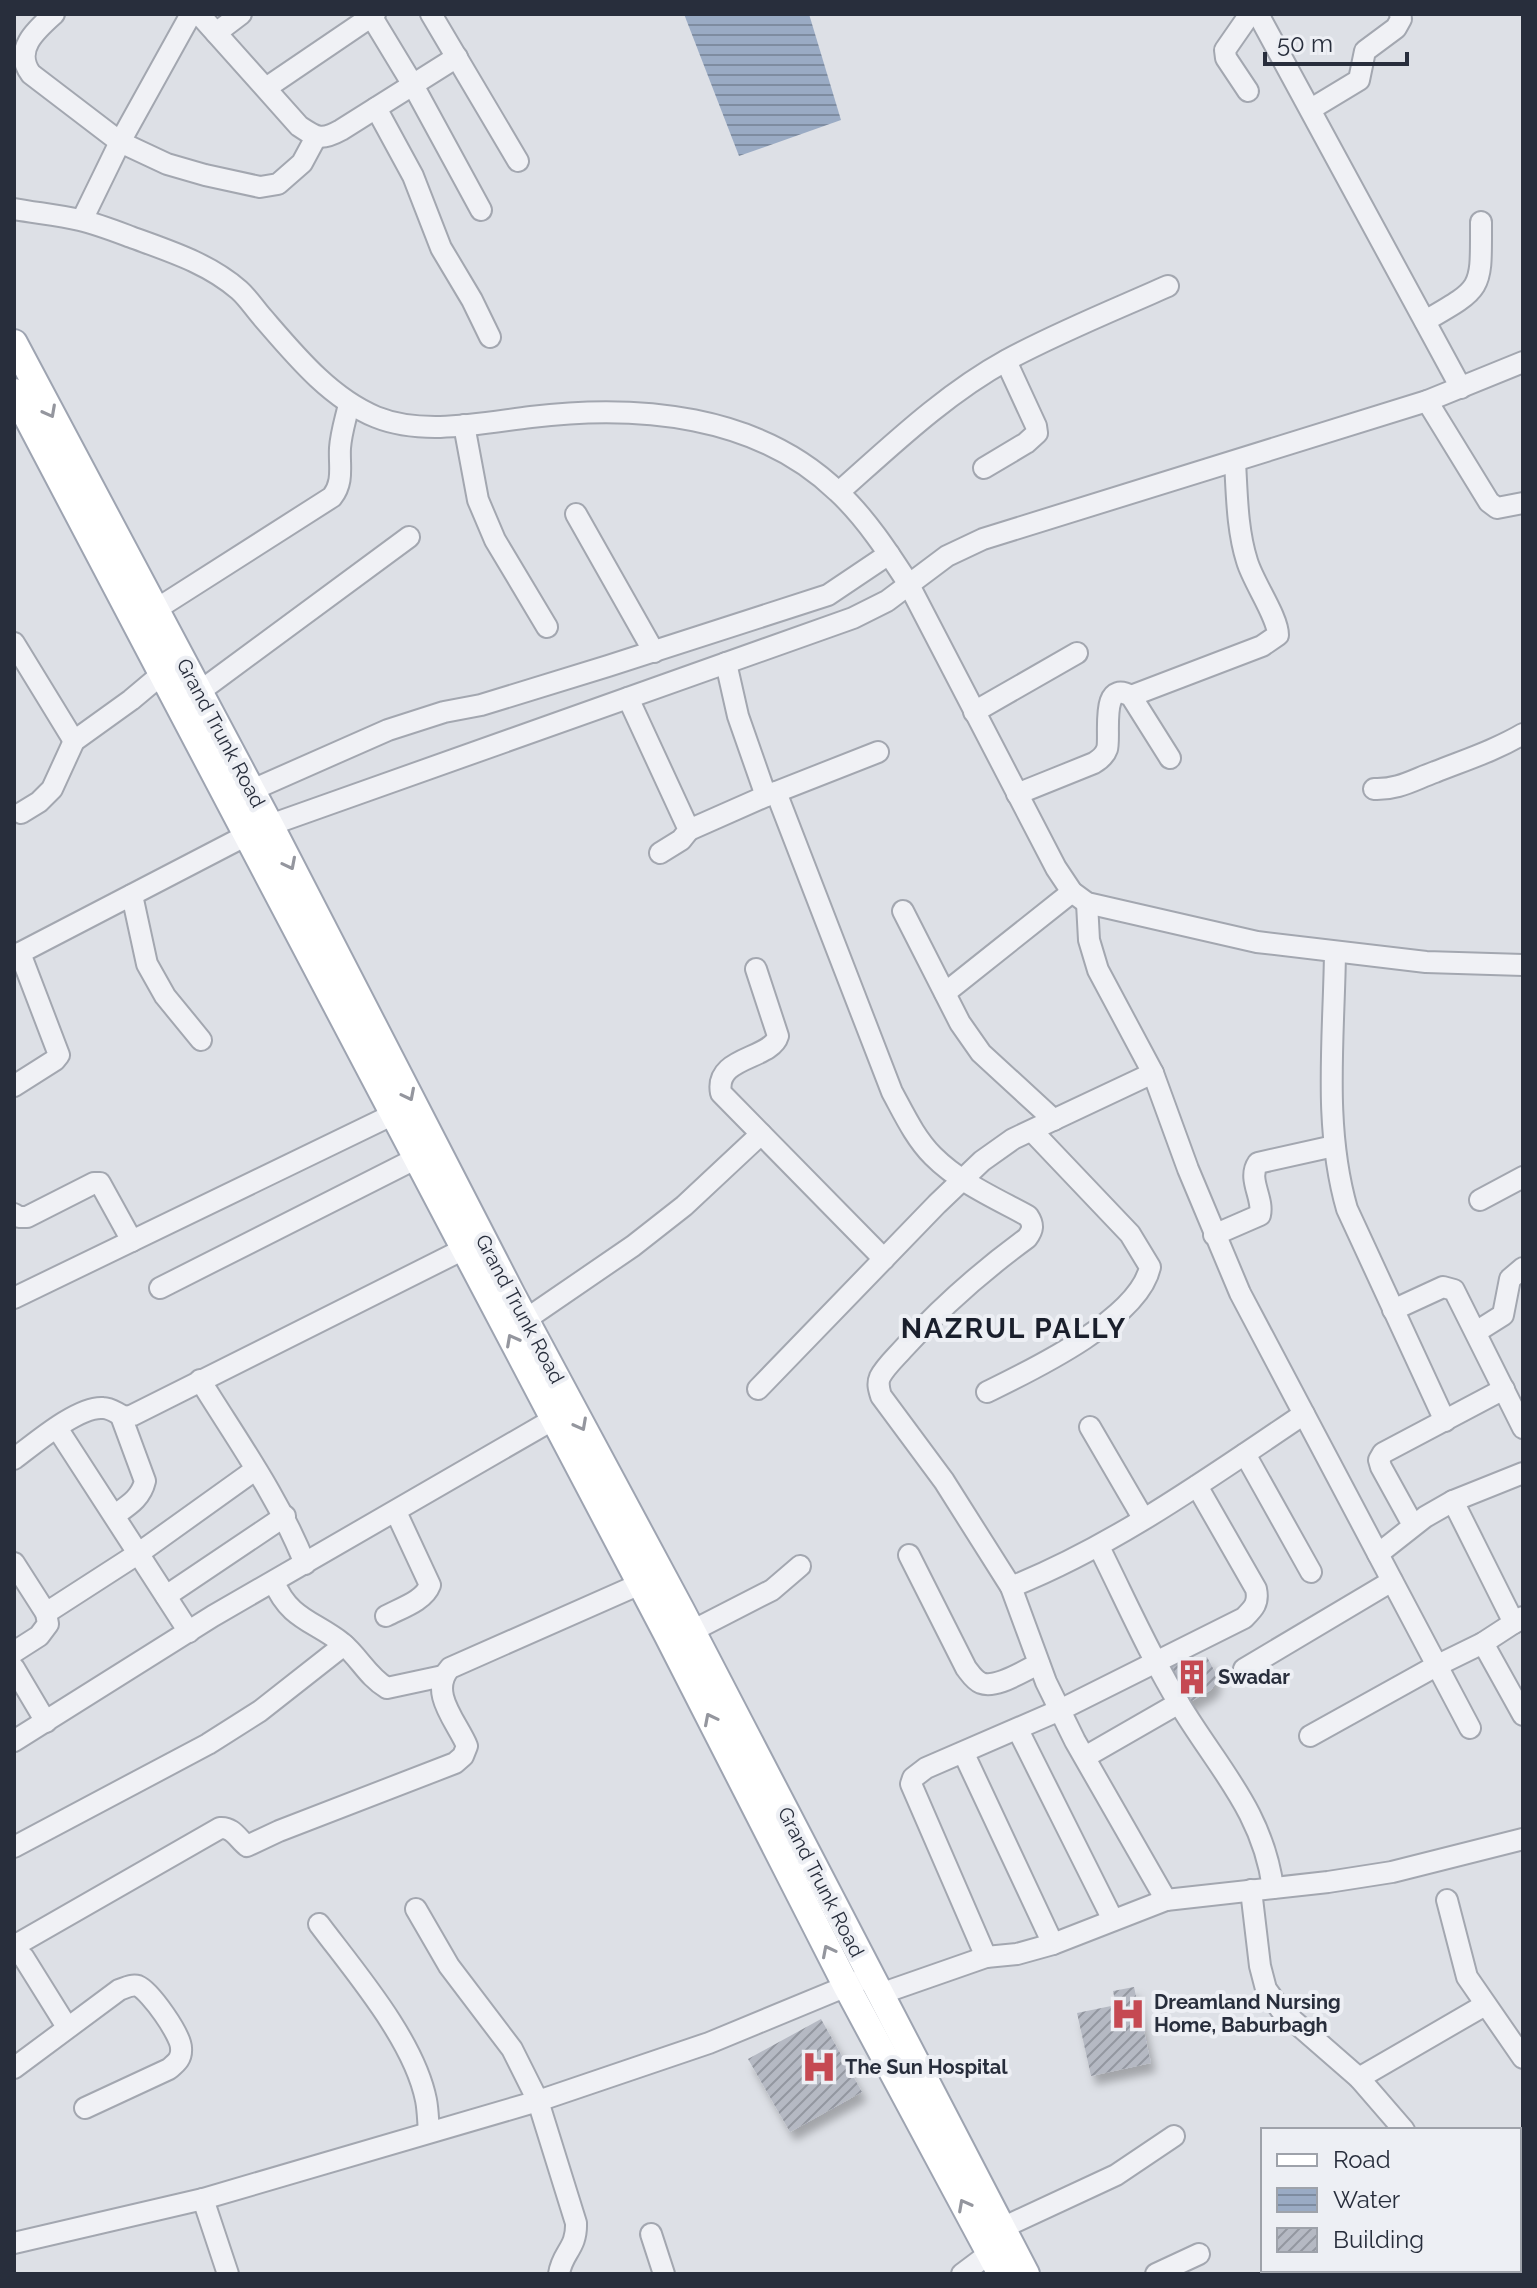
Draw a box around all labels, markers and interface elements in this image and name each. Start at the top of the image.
scale bar [1265,16,1407,66]
text: 50 m [1277,29,1333,58]
one-way arrow [41,403,56,418]
street label: Grand Trunk Road [172,654,270,812]
one-way arrow [281,856,296,870]
one-way arrow [399,1087,415,1102]
street label: Grand Trunk Road [471,1230,569,1388]
district label: NAZRUL PALLY [901,1312,1127,1345]
one-way arrow [506,1334,521,1349]
one-way arrow [572,1417,587,1431]
building icon: Swadar [1173,1658,1211,1696]
place label: Swadar [1218,1665,1290,1689]
one-way arrow [705,1713,720,1728]
street label: Grand Trunk Road [773,1803,869,1961]
one-way arrow [823,1945,838,1959]
place label: Dreamland Nursing Home, Baburbagh [1154,1990,1341,2037]
hospital icon: Dreamland Nursing Home, Baburbagh [1109,1995,1147,2033]
hospital icon: The Sun Hospital [800,2048,838,2086]
place label: The Sun Hospital [845,2055,1008,2079]
legend [1261,2128,1521,2272]
text: Road [1333,2145,1391,2174]
text: Water [1333,2185,1401,2214]
one-way arrow [958,2199,973,2214]
text: Building [1333,2225,1424,2254]

